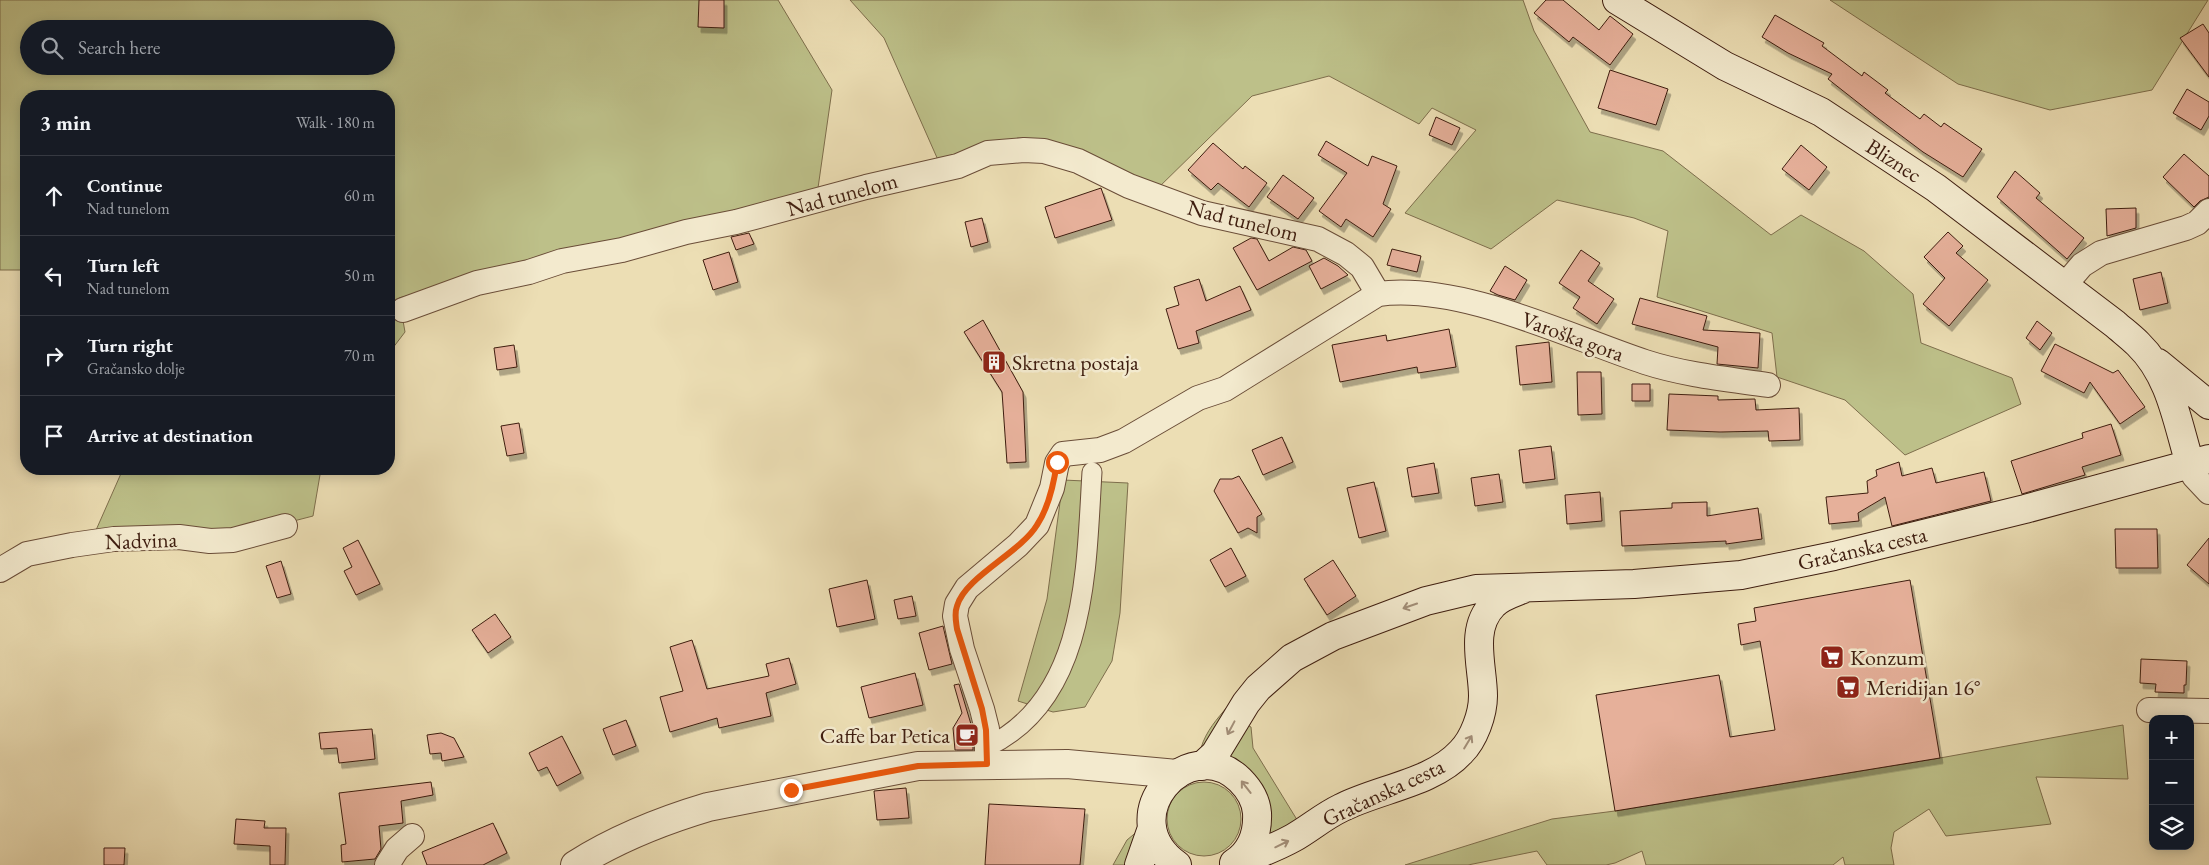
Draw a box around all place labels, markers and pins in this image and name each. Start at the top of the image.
place label: Skretna postaja [1012,348,1139,377]
building icon: Skretna postaja [981,349,1007,375]
place label: Konzum [1850,643,1925,672]
supermarket icon: Konzum [1819,644,1845,670]
place label: Meridijan 16° [1866,673,1981,702]
supermarket icon: Meridijan 16° [1835,674,1861,700]
place label: Caffe bar Petica [820,721,950,750]
cafe icon: Caffe bar Petica [954,722,980,748]

